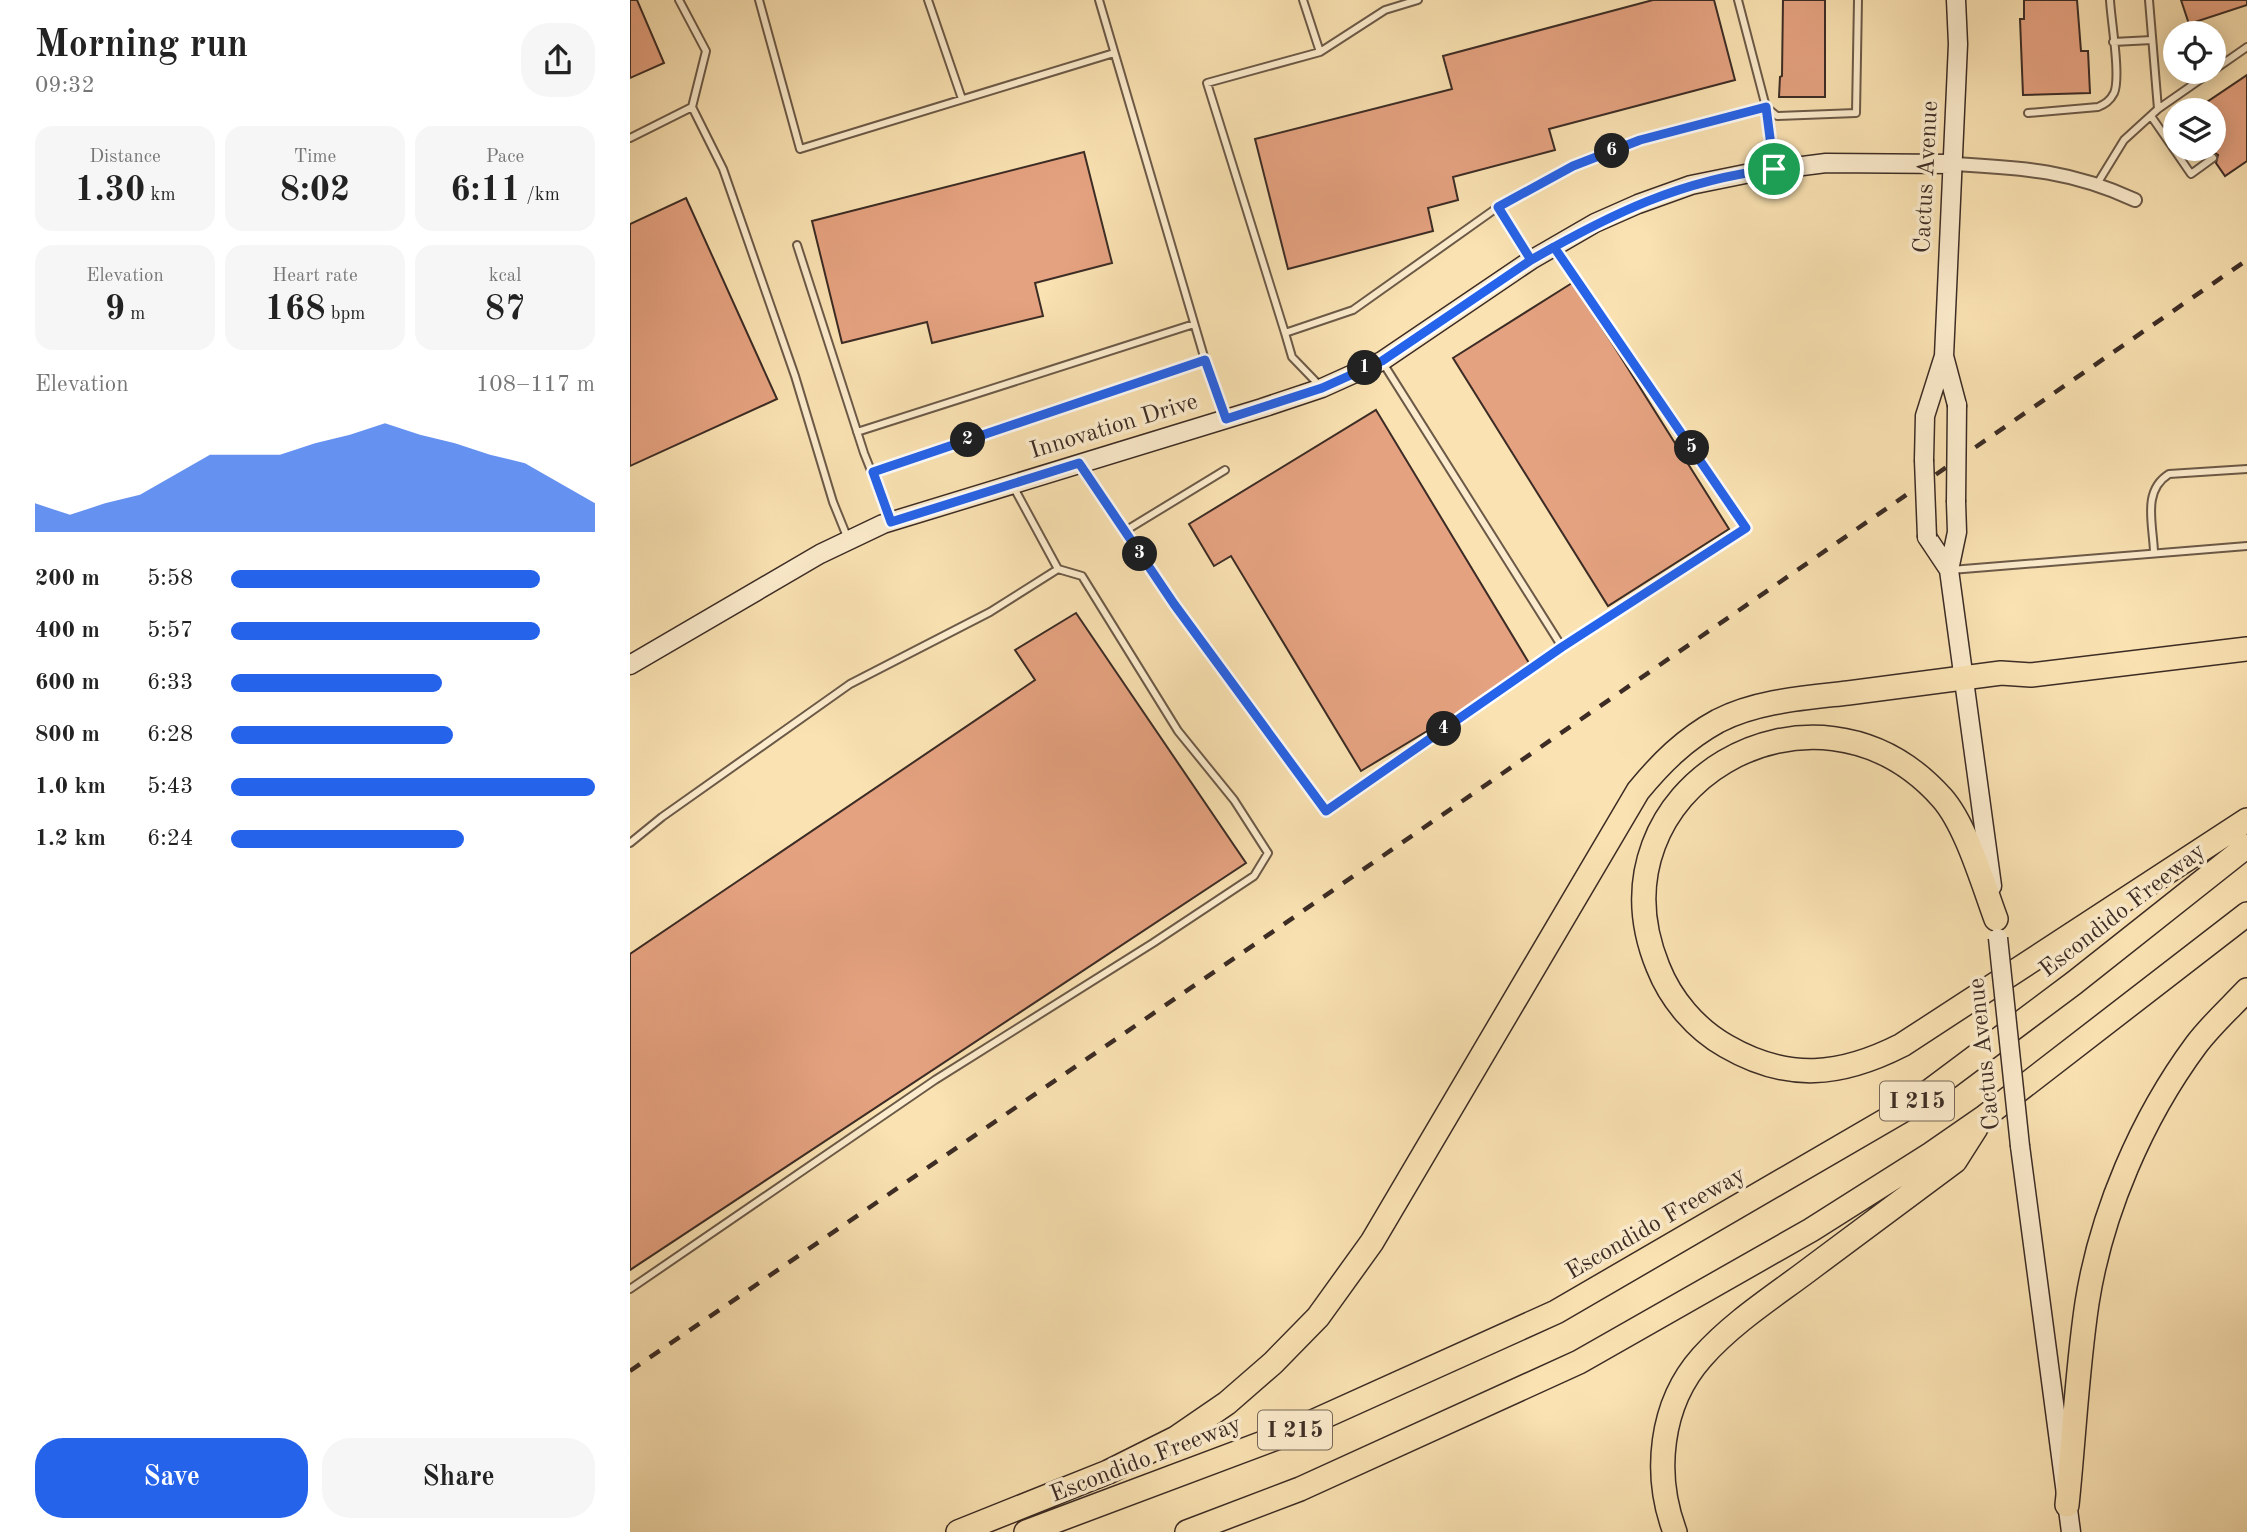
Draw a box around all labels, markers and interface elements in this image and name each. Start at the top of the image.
map controls [2163,21,2226,161]
button: locate [2163,21,2226,84]
button: share [521,23,595,97]
text: Morning run [35,27,248,65]
text: 09:32 [35,74,95,97]
button: layers [2163,98,2226,161]
street label: Cactus Avenue [1911,100,1943,254]
pin: 6 [1594,134,1630,168]
pin [1744,139,1804,199]
text: 6 [1606,141,1617,160]
text: Distance [89,148,161,167]
text: Time [294,148,336,167]
text: Pace [486,148,524,167]
icon: arrive [1755,150,1793,188]
text: 1.30 [75,173,145,208]
text: 8:02 [280,173,350,208]
text: 6:11 [450,173,521,208]
text: km [145,186,176,205]
text: /km [521,186,560,205]
text: Elevation [86,267,164,286]
text: Heart rate [272,267,358,286]
text: kcal [489,267,521,286]
text: 9 [105,292,125,327]
text: 168 [265,292,325,327]
text: 87 [485,292,525,327]
text: m [125,305,145,324]
text: bpm [325,305,365,324]
pin: 1 [1348,350,1382,386]
text: 1 [1359,358,1370,377]
text: Elevation [35,373,129,396]
text: 108–117 m [476,373,595,396]
street label: Innovation Drive [1027,390,1201,464]
pin: 2 [950,422,986,458]
text: 2 [962,430,973,449]
pin: 5 [1674,430,1710,466]
text: 5 [1686,438,1697,457]
pin: 3 [1122,536,1158,572]
text: 3 [1134,544,1145,563]
text: 200 m [35,567,100,590]
text: 5:58 [147,567,193,590]
text: 400 m [35,619,100,642]
text: 5:57 [147,619,193,642]
text: 600 m [35,671,100,694]
text: 6:33 [147,671,193,694]
pin: 4 [1426,712,1462,746]
text: 4 [1438,719,1449,738]
text: 800 m [35,723,100,746]
text: 6:28 [147,723,193,746]
text: 1.0 km [35,775,106,798]
text: 5:43 [147,775,193,798]
text: 1.2 km [35,827,106,850]
text: 6:24 [147,827,193,850]
street label: Escondido Freeway [2036,839,2210,983]
street label: Cactus Avenue [1965,977,2005,1131]
road number: I 215 [1880,1082,1954,1120]
street label: Escondido Freeway [1562,1163,1750,1285]
road number: I 215 [1258,1410,1332,1450]
street label: Escondido Freeway [1047,1412,1245,1508]
button: Save [35,1438,308,1518]
button: Share [322,1438,595,1518]

